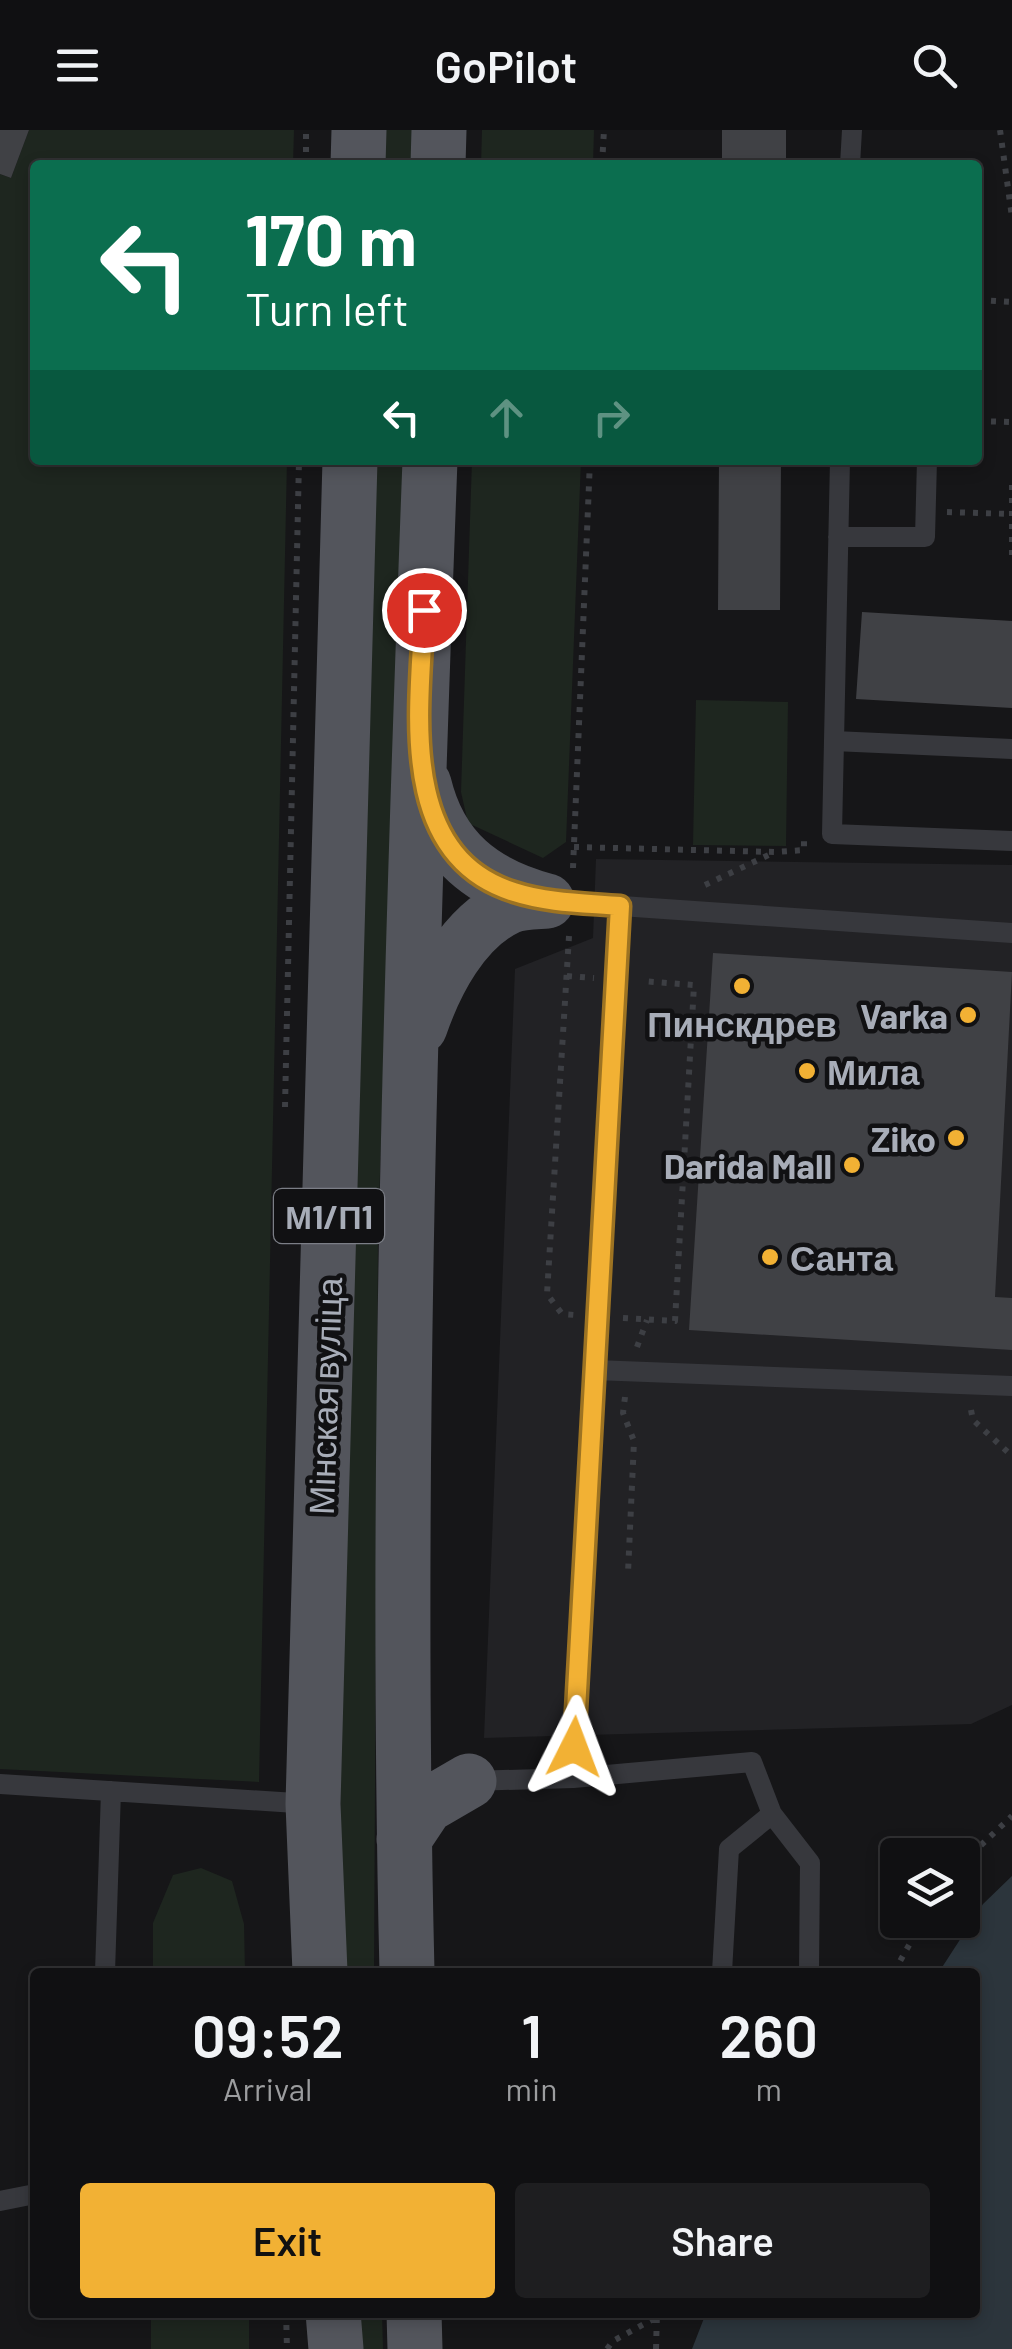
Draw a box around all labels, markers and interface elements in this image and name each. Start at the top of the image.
icon: menu [50,38,105,93]
text: GoPilot [435,38,577,92]
icon: search [907,38,962,93]
text: 170 m [245,196,417,280]
icon: left [80,200,210,330]
text: Turn left [245,281,409,335]
icon: left [374,390,429,445]
icon: ahead [479,390,534,445]
icon: right [584,390,639,445]
pin [382,568,467,653]
icon: arrive [397,583,452,638]
marker: Пинскдрев [731,975,753,997]
place label: Varka [860,994,948,1036]
place label: Пинскдрев [647,1002,837,1044]
marker: Varka [957,1004,979,1026]
place label: Мила [827,1050,920,1092]
marker: Мила [796,1060,818,1082]
place label: Ziko [871,1117,936,1159]
marker: Ziko [945,1127,967,1149]
place label: Darida Mall [664,1144,832,1186]
marker: Darida Mall [841,1154,863,1176]
road number: М1/П1 [274,1189,384,1243]
place label: Санта [790,1236,893,1278]
marker: Санта [759,1246,781,1268]
street label: Мінская вуліца [299,1276,349,1515]
position arrow [522,1695,626,1799]
map controls [880,1838,980,1938]
button: layers [880,1838,980,1938]
text: 09:52 [192,1998,344,2070]
text: 1 [521,1998,542,2070]
text: 260 [719,1998,818,2070]
text: Arrival [223,2069,312,2107]
text: min [506,2069,557,2107]
text: m [755,2069,782,2107]
button: Exit [80,2183,495,2298]
button: Share [515,2183,930,2298]

